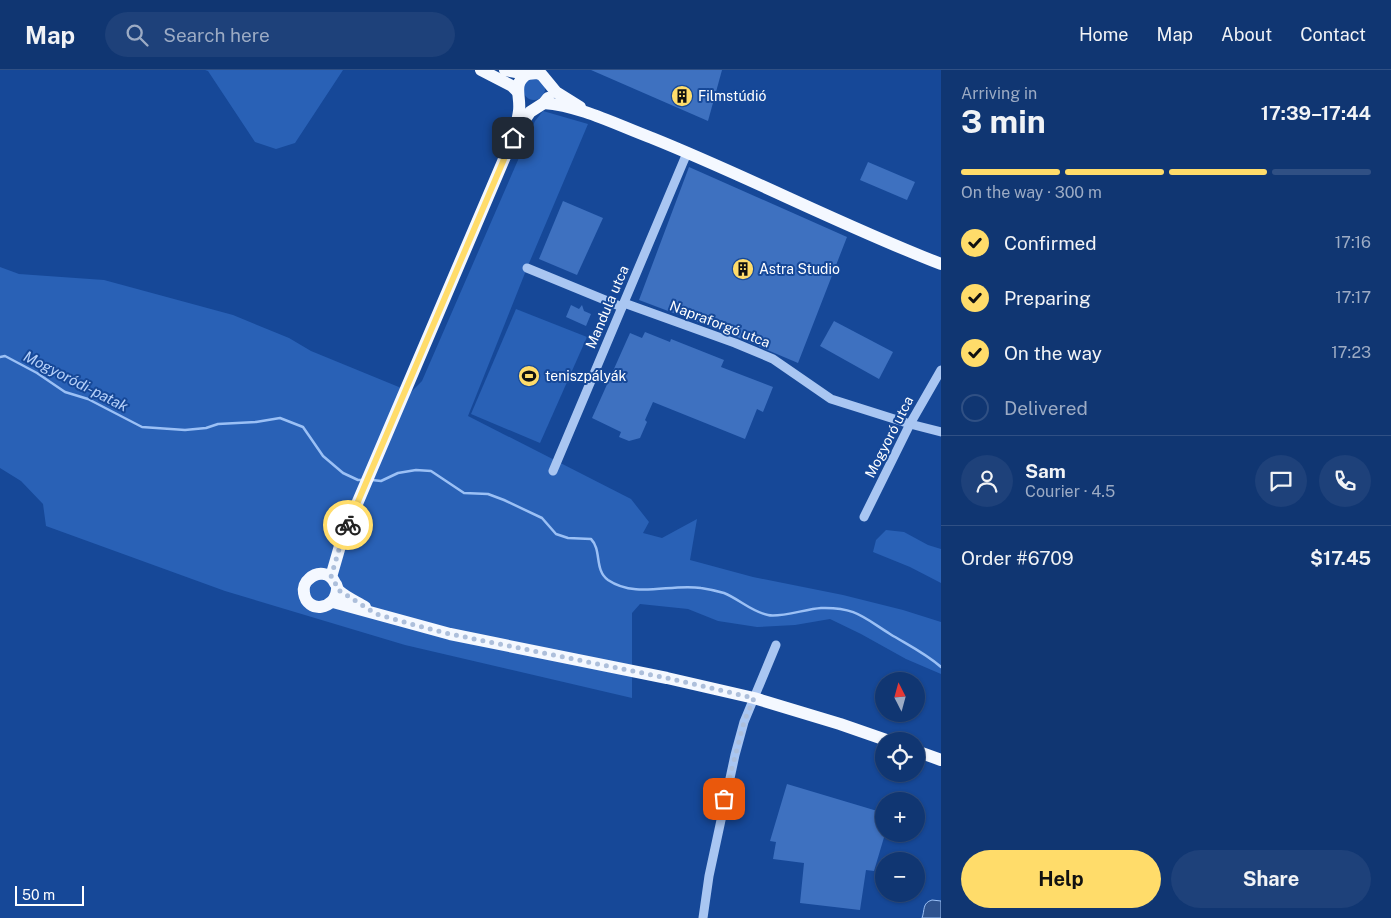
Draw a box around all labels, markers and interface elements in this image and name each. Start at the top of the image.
search box [105,12,455,57]
text: Map [25,21,75,49]
icon: search [123,21,151,49]
text: Search here [163,24,270,46]
text: Home [1079,24,1129,45]
text: Map [1157,24,1193,45]
text: About [1221,24,1272,45]
text: Contact [1300,24,1366,45]
building icon: Filmstúdió [670,84,694,108]
text: Arriving in [961,84,1037,103]
place label: Filmstúdió [698,88,766,104]
text: 17:39–17:44 [1261,102,1371,124]
text: 3 min [961,103,1046,140]
pin [492,117,534,159]
icon: home [499,124,527,152]
text: On the way · 300 m [961,183,1102,202]
icon: check [961,229,989,257]
text: Confirmed [1004,232,1097,254]
text: 17:16 [1335,233,1371,252]
building icon: Astra Studio [731,257,755,281]
place label: Astra Studio [759,261,840,277]
street label: Mandula utca [582,263,632,351]
icon: check [961,284,989,312]
text: Preparing [1004,287,1091,309]
text: 17:17 [1335,288,1371,307]
street label: Napraforgó utca [668,297,772,351]
icon: check [961,339,989,367]
text: On the way [1004,342,1102,364]
text: 17:23 [1331,343,1371,362]
water label: Mogyoródi-patak [21,347,132,415]
sports icon: teniszpályák [517,364,541,388]
place label: teniszpályák [545,368,627,384]
street label: Mogyoró utca [862,394,916,480]
text: Delivered [1004,397,1088,419]
button: person [961,455,1013,507]
button: chat [1255,455,1307,507]
button: phone [1319,455,1371,507]
text: Sam [1025,460,1066,482]
text: Courier · 4.5 [1025,482,1115,501]
courier [323,500,373,550]
icon: bike [334,511,362,539]
text: Order #6709 [961,547,1074,569]
text: $17.45 [1310,547,1371,569]
north arrow [875,672,925,722]
map controls [875,672,925,902]
button: locate [875,732,925,782]
pin [703,778,745,820]
icon: bag [710,785,738,813]
button: + [875,792,925,842]
button: Help [961,850,1161,908]
button: Share [1171,850,1371,908]
button: − [875,852,925,902]
scale bar [15,883,84,906]
text: 50 m [22,887,55,903]

